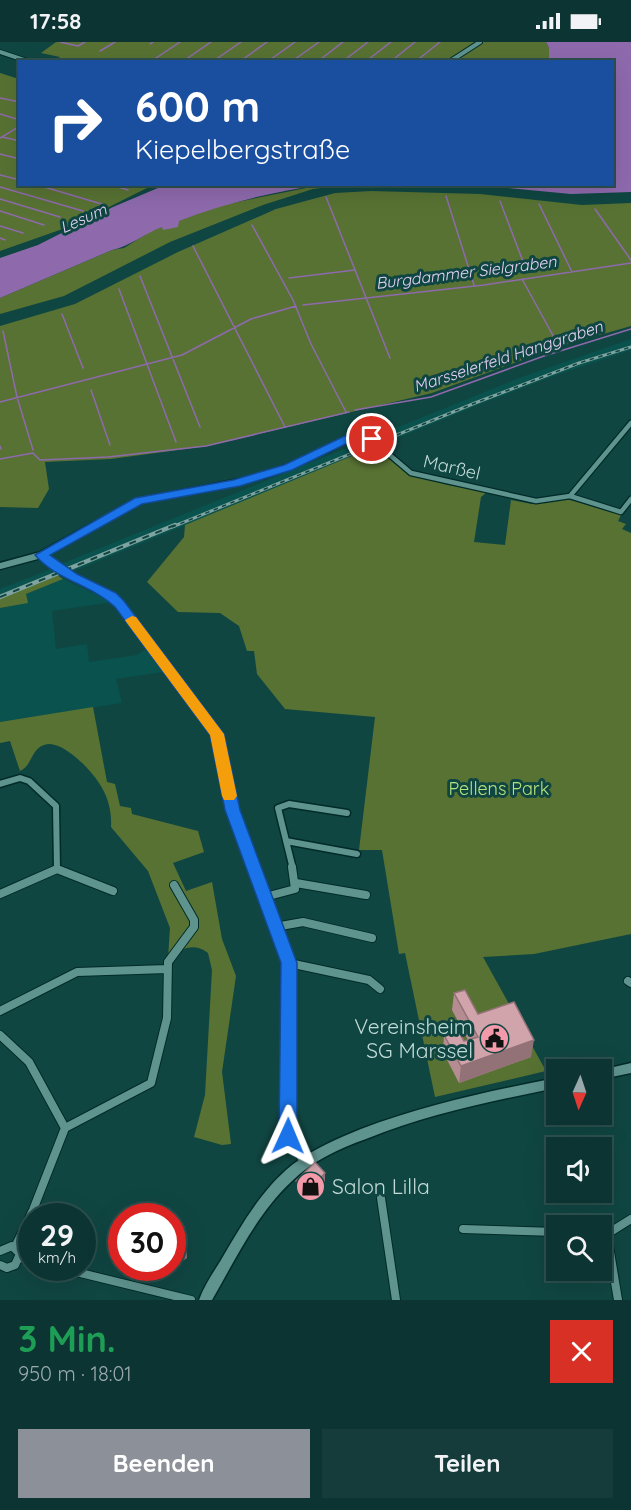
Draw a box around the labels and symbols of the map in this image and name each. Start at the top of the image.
water label: Lesum [57,199,110,237]
water label: Burgdammer Sielgraben [375,251,558,293]
water label: Marsselerfeld Hanggraben [411,316,606,396]
pin [346,413,397,464]
street label: Marßel [421,449,483,485]
park label: Pellens Park [449,777,549,800]
place label: Vereinsheim SG Marssel [354,1013,473,1063]
public building icon: Vereinsheim SG Marssel [478,1022,510,1054]
north arrow [546,1059,612,1125]
position arrow [256,1104,320,1168]
shop icon: Salon Lilla [295,1170,327,1202]
place label: Salon Lilla [332,1173,430,1199]
speed limit sign: 30 [108,1203,186,1281]

